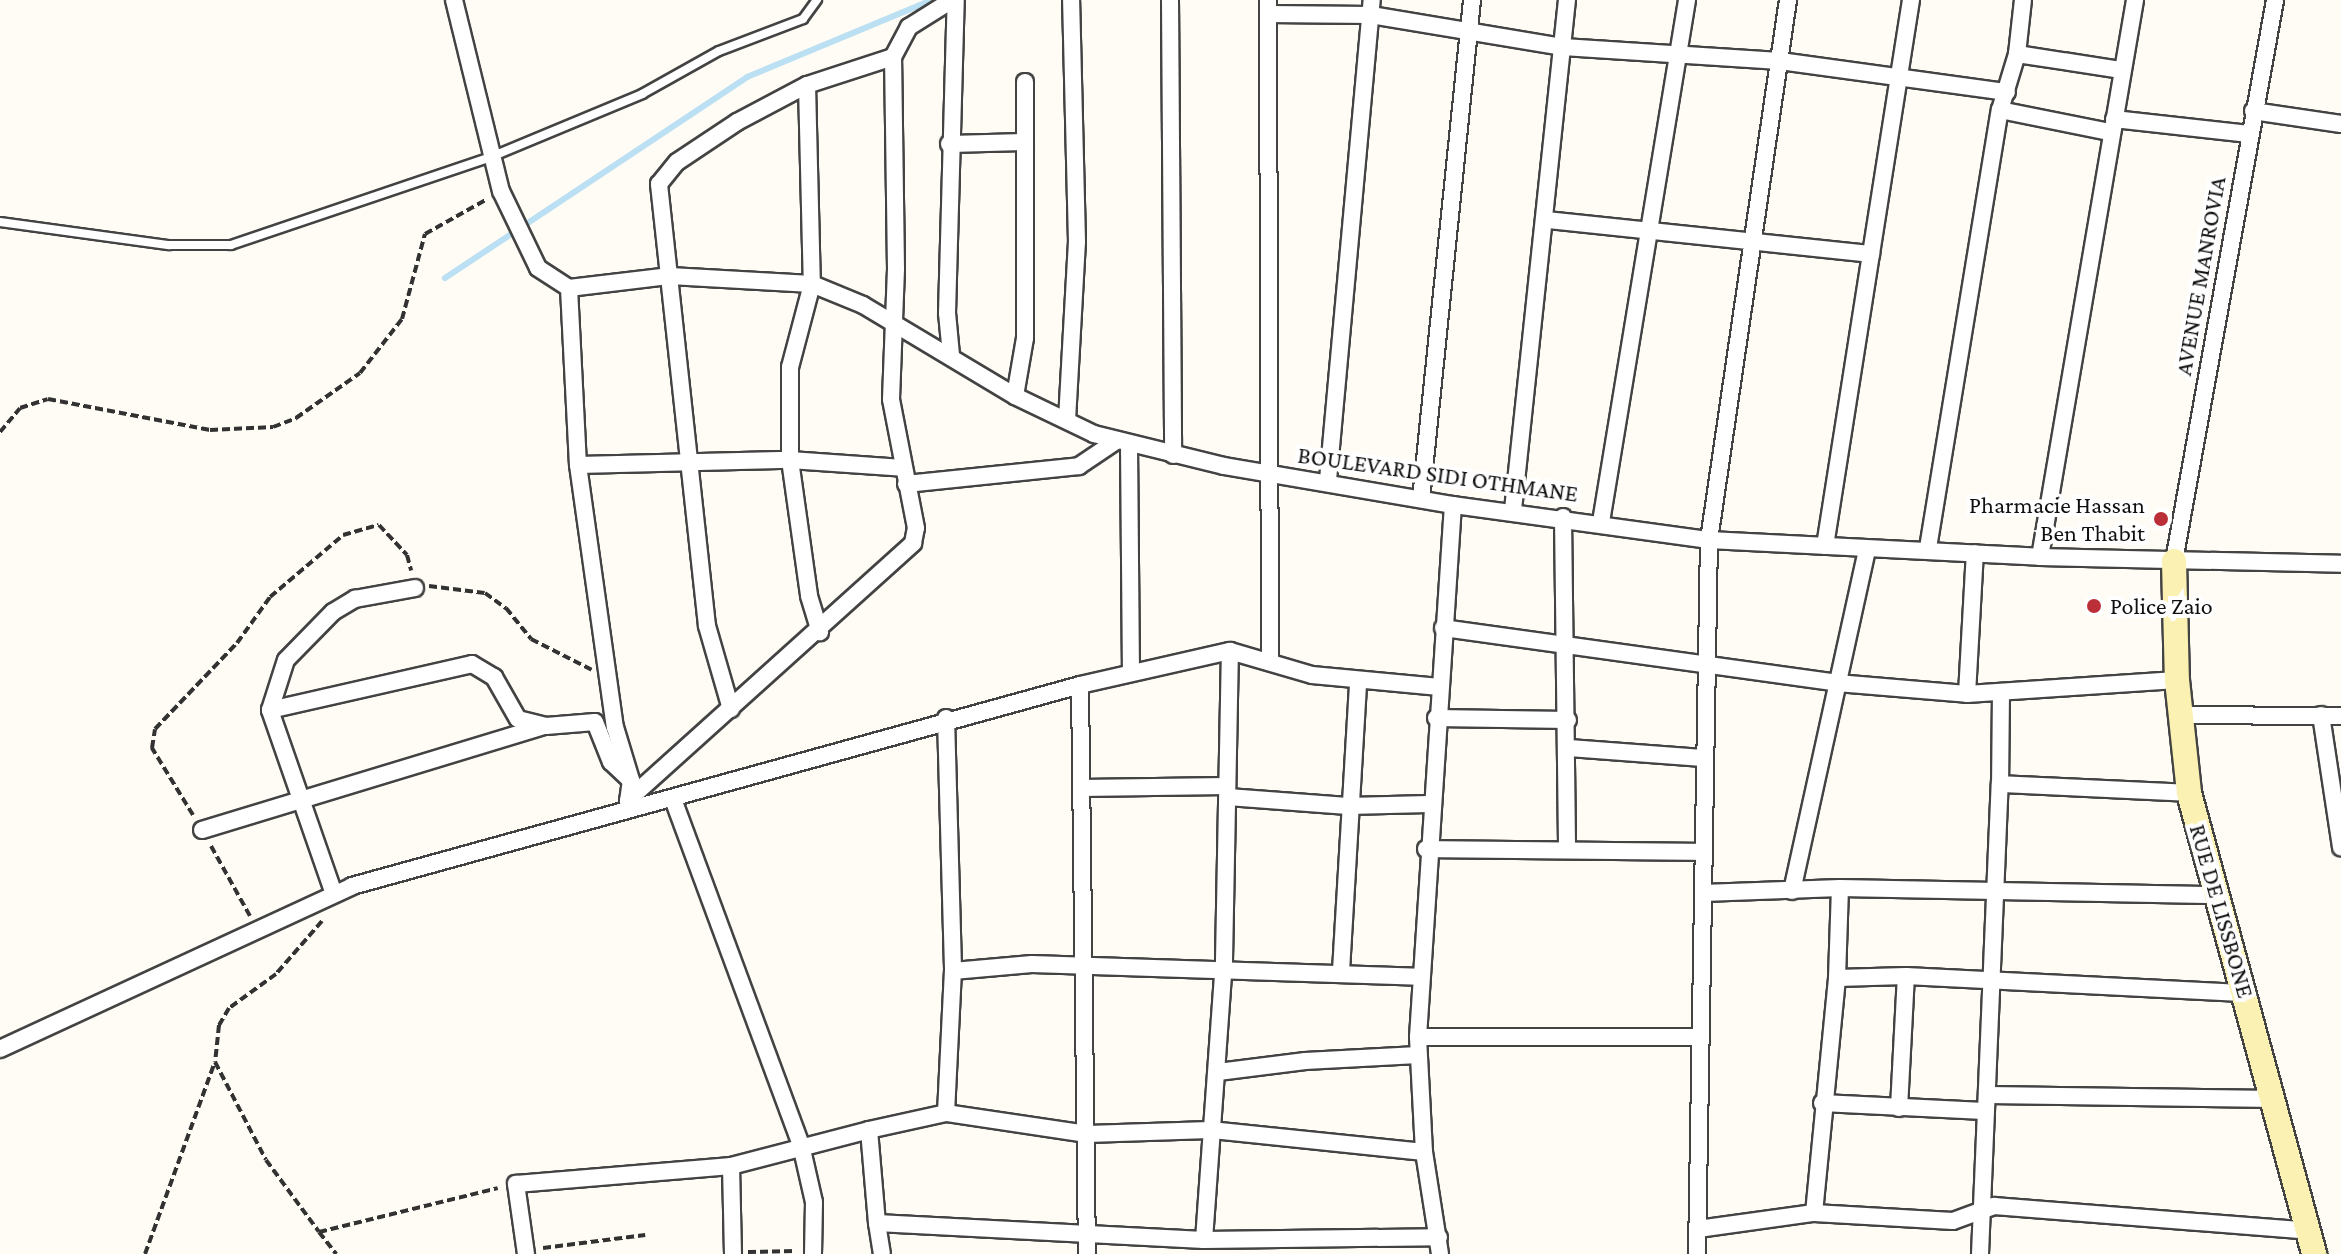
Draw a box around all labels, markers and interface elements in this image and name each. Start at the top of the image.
street label: AVENUE MANROVIA [2168,174,2232,378]
street label: BOULEVARD SIDI OTHMANE [1296,440,1580,508]
place label: Pharmacie Hassan Ben Thabit [1969,491,2145,547]
marker: Pharmacie Hassan Ben Thabit [2152,510,2170,528]
place label: Police Zaio [2110,592,2213,620]
marker: Police Zaio [2085,597,2103,615]
street label: RUE DE LISSBONE [2183,821,2261,1001]

